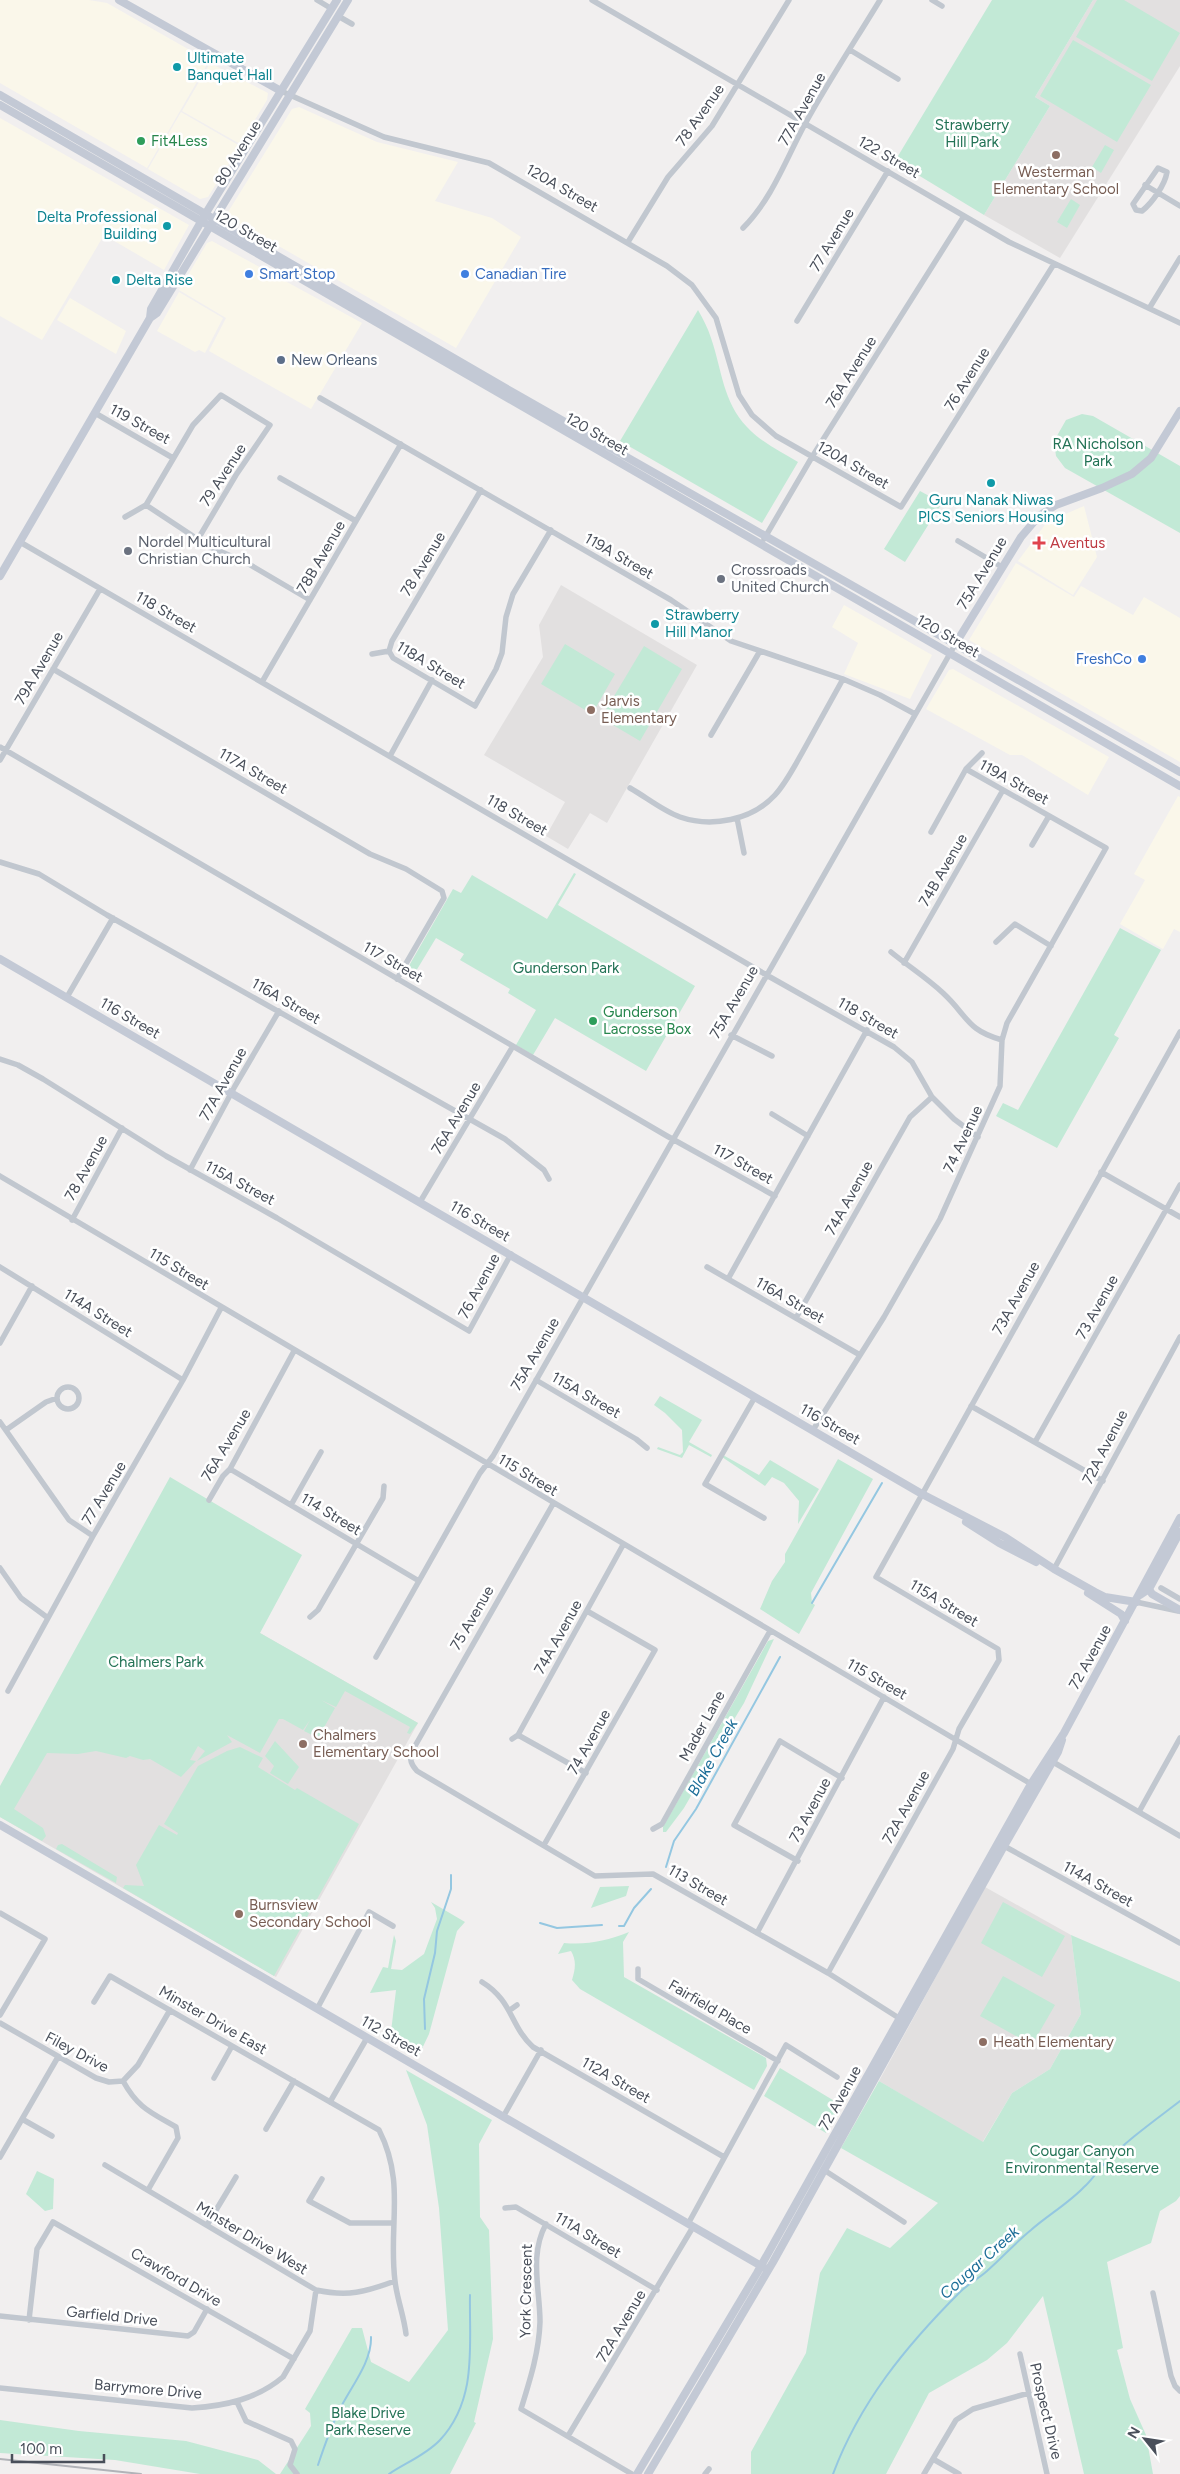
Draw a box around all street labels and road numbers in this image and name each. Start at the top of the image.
street label: 77A Avenue [775,69,829,149]
street label: 78 Avenue [672,80,728,150]
street label: 80 Avenue [211,117,265,189]
street label: 122 Street [855,132,924,182]
street label: 120A Street [523,160,601,216]
street label: 77 Avenue [806,205,858,275]
street label: 120 Street [211,206,281,256]
street label: 76A Avenue [822,333,880,411]
street label: 76 Avenue [941,344,993,414]
street label: 119 Street [107,400,174,448]
street label: 120 Street [562,409,632,459]
street label: 120A Street [814,437,892,493]
street label: 79 Avenue [196,440,250,510]
street label: 78B Avenue [293,517,349,597]
street label: 78 Avenue [397,529,449,599]
street label: 119A Street [581,529,657,583]
street label: 75A Avenue [953,534,1011,612]
street label: 118 Street [132,587,200,637]
street label: 120 Street [913,611,983,661]
street label: 79A Avenue [11,628,67,708]
street label: 118A Street [393,637,469,693]
street label: 117A Street [215,744,291,798]
street label: 119A Street [976,756,1052,809]
street label: 118 Street [483,790,551,840]
street label: 74B Avenue [915,830,971,910]
street label: 117 Street [360,938,426,986]
street label: 75A Avenue [706,962,762,1042]
street label: 116A Street [248,974,324,1028]
street label: 118 Street [834,993,902,1043]
street label: 116 Street [97,994,164,1043]
street label: 77A Avenue [196,1044,250,1124]
street label: 76A Avenue [427,1079,485,1157]
street label: 74 Avenue [940,1103,986,1175]
street label: 78 Avenue [61,1132,111,1204]
street label: 117 Street [710,1140,777,1188]
street label: 115A Street [202,1157,278,1209]
street label: 74A Avenue [821,1158,877,1238]
street label: 116 Street [447,1197,514,1246]
street label: 115 Street [146,1244,213,1294]
street label: 76 Avenue [454,1250,504,1322]
street label: 73A Avenue [989,1258,1043,1338]
street label: 73 Avenue [1072,1272,1122,1342]
street label: 116A Street [752,1273,828,1327]
street label: 114A Street [60,1285,136,1341]
street label: 75A Avenue [507,1314,563,1394]
street label: 115A Street [548,1368,624,1422]
street label: 116 Street [797,1400,864,1449]
street label: 76A Avenue [197,1406,255,1484]
street label: 72A Avenue [1079,1407,1131,1487]
street label: 115 Street [495,1450,562,1500]
street label: 77 Avenue [78,1458,130,1528]
street label: 114 Street [297,1489,365,1539]
street label: 115A Street [906,1575,982,1631]
street label: 75 Avenue [446,1583,498,1653]
street label: 74A Avenue [530,1597,586,1677]
street label: 72 Avenue [1065,1622,1115,1692]
street label: 115 Street [844,1655,911,1704]
street label: Mader Lane [675,1687,729,1765]
street label: 74 Avenue [564,1706,614,1778]
street label: 72A Avenue [878,1767,934,1847]
street label: 73 Avenue [785,1775,835,1845]
street label: 114A Street [1060,1857,1137,1911]
street label: 113 Street [665,1861,731,1910]
street label: Fairfield Place [665,1976,755,2038]
street label: Minster Drive East [156,1982,270,2058]
street label: 112 Street [358,2012,425,2061]
street label: Filey Drive [42,2028,112,2076]
street label: 112A Street [578,2053,654,2107]
street label: 72 Avenue [815,2063,865,2133]
street label: Minster Drive West [193,2198,311,2279]
street label: 111A Street [551,2208,625,2262]
street label: York Crescent [516,2243,536,2338]
street label: Crawford Drive [127,2244,225,2310]
street label: 72A Avenue [592,2287,650,2365]
street label: Garfield Drive [65,2302,159,2330]
street label: Prospect Drive [1026,2361,1066,2461]
street label: Barrymore Drive [93,2375,203,2403]

